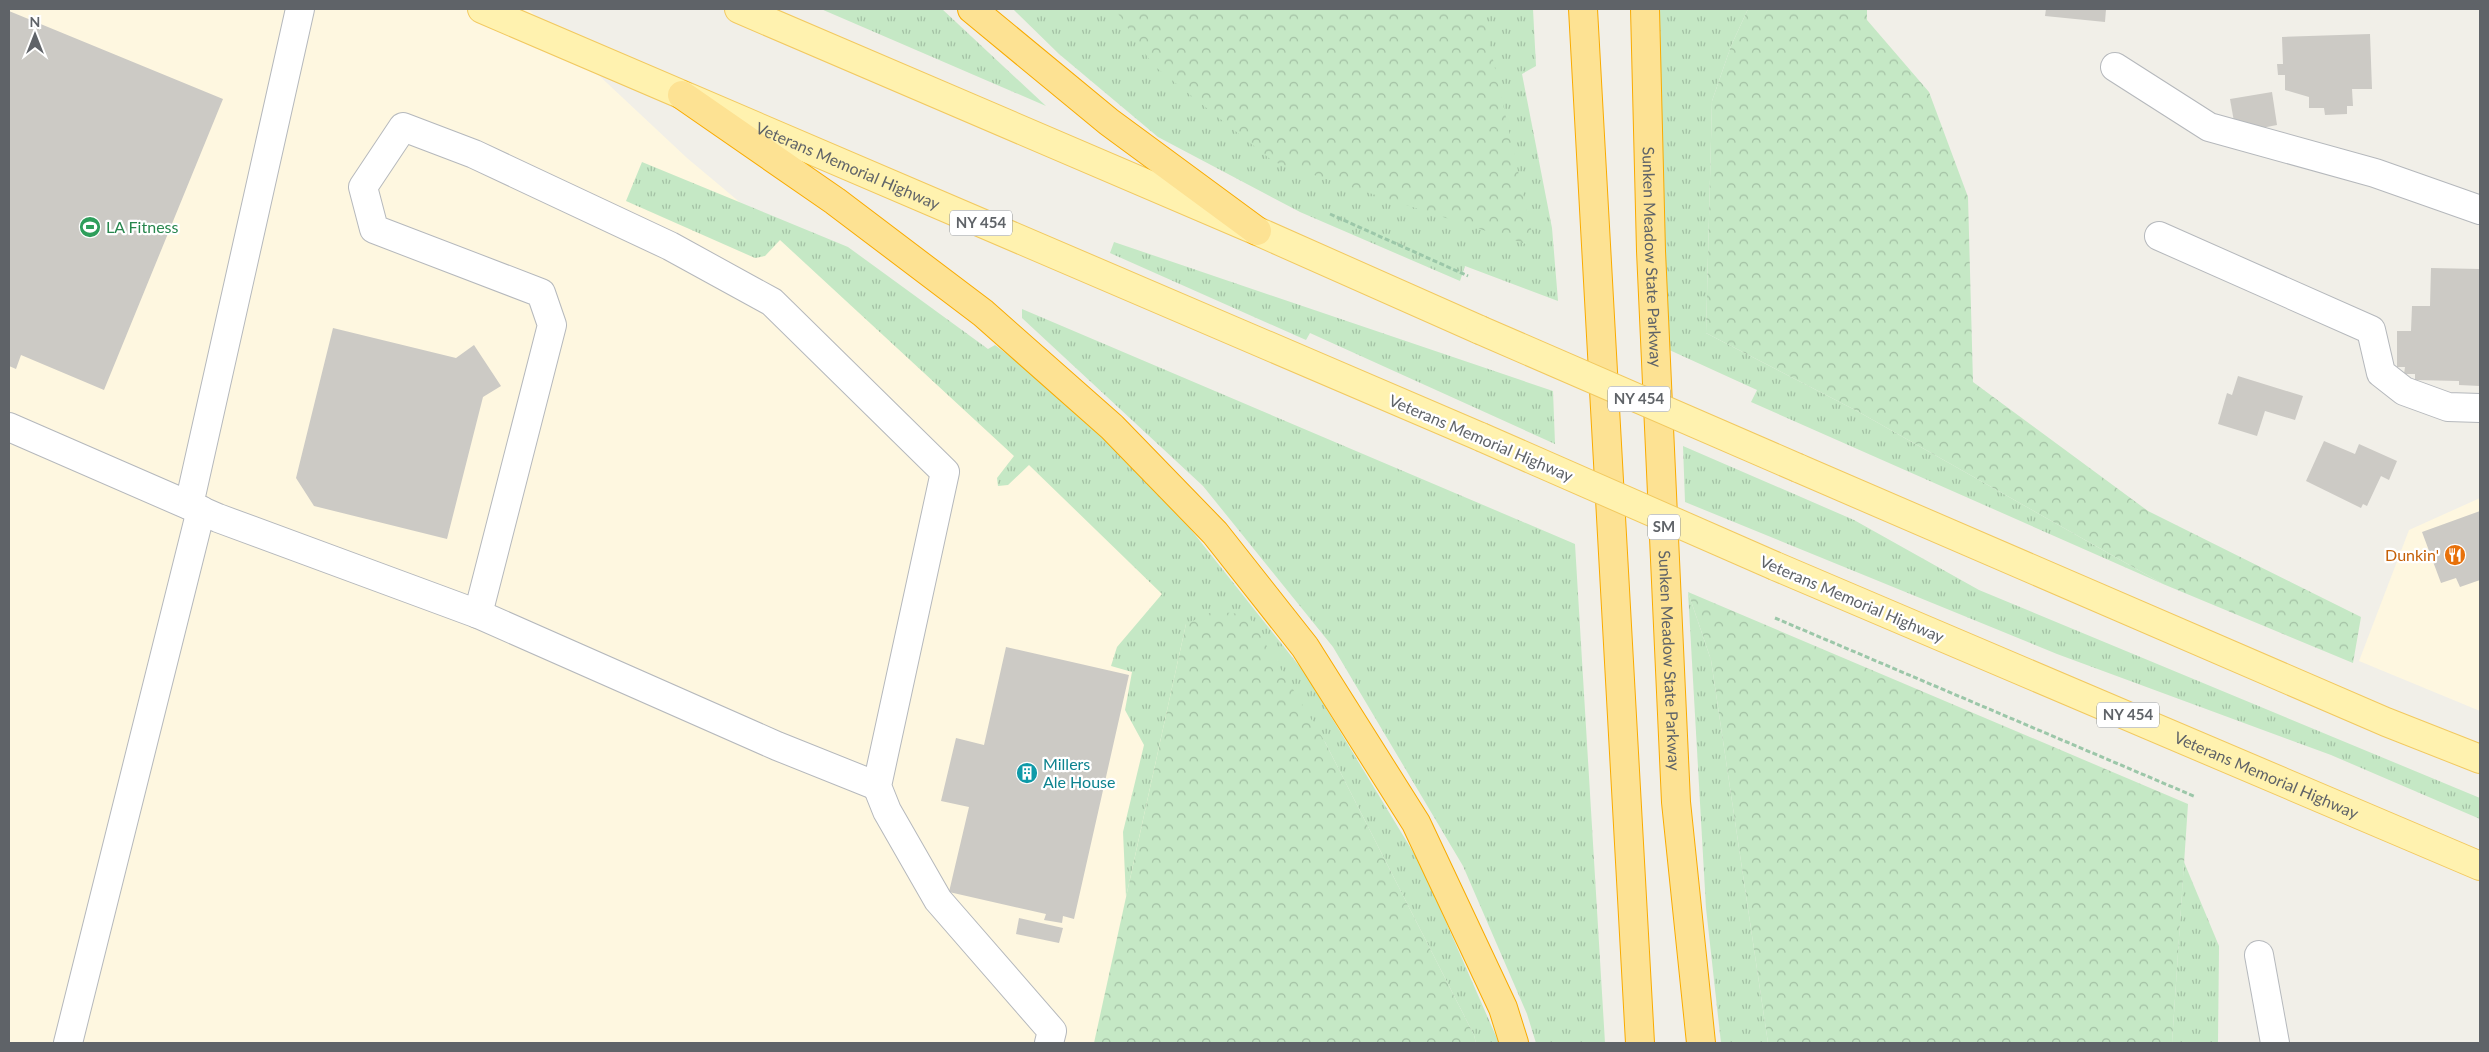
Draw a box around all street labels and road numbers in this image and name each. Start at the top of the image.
street label: Veterans Memorial Highway [753,117,944,213]
street label: Sunken Meadow State Parkway [1639,146,1666,368]
road number: NY 454 [950,210,1012,236]
road number: NY 454 [1608,386,1670,412]
street label: Veterans Memorial Highway [1386,390,1577,485]
road number: SM [1648,514,1680,540]
street label: Sunken Meadow State Parkway [1656,550,1685,772]
street label: Veterans Memorial Highway [1757,551,1948,646]
road number: NY 454 [2097,702,2159,728]
street label: Veterans Memorial Highway [2172,727,2362,822]

